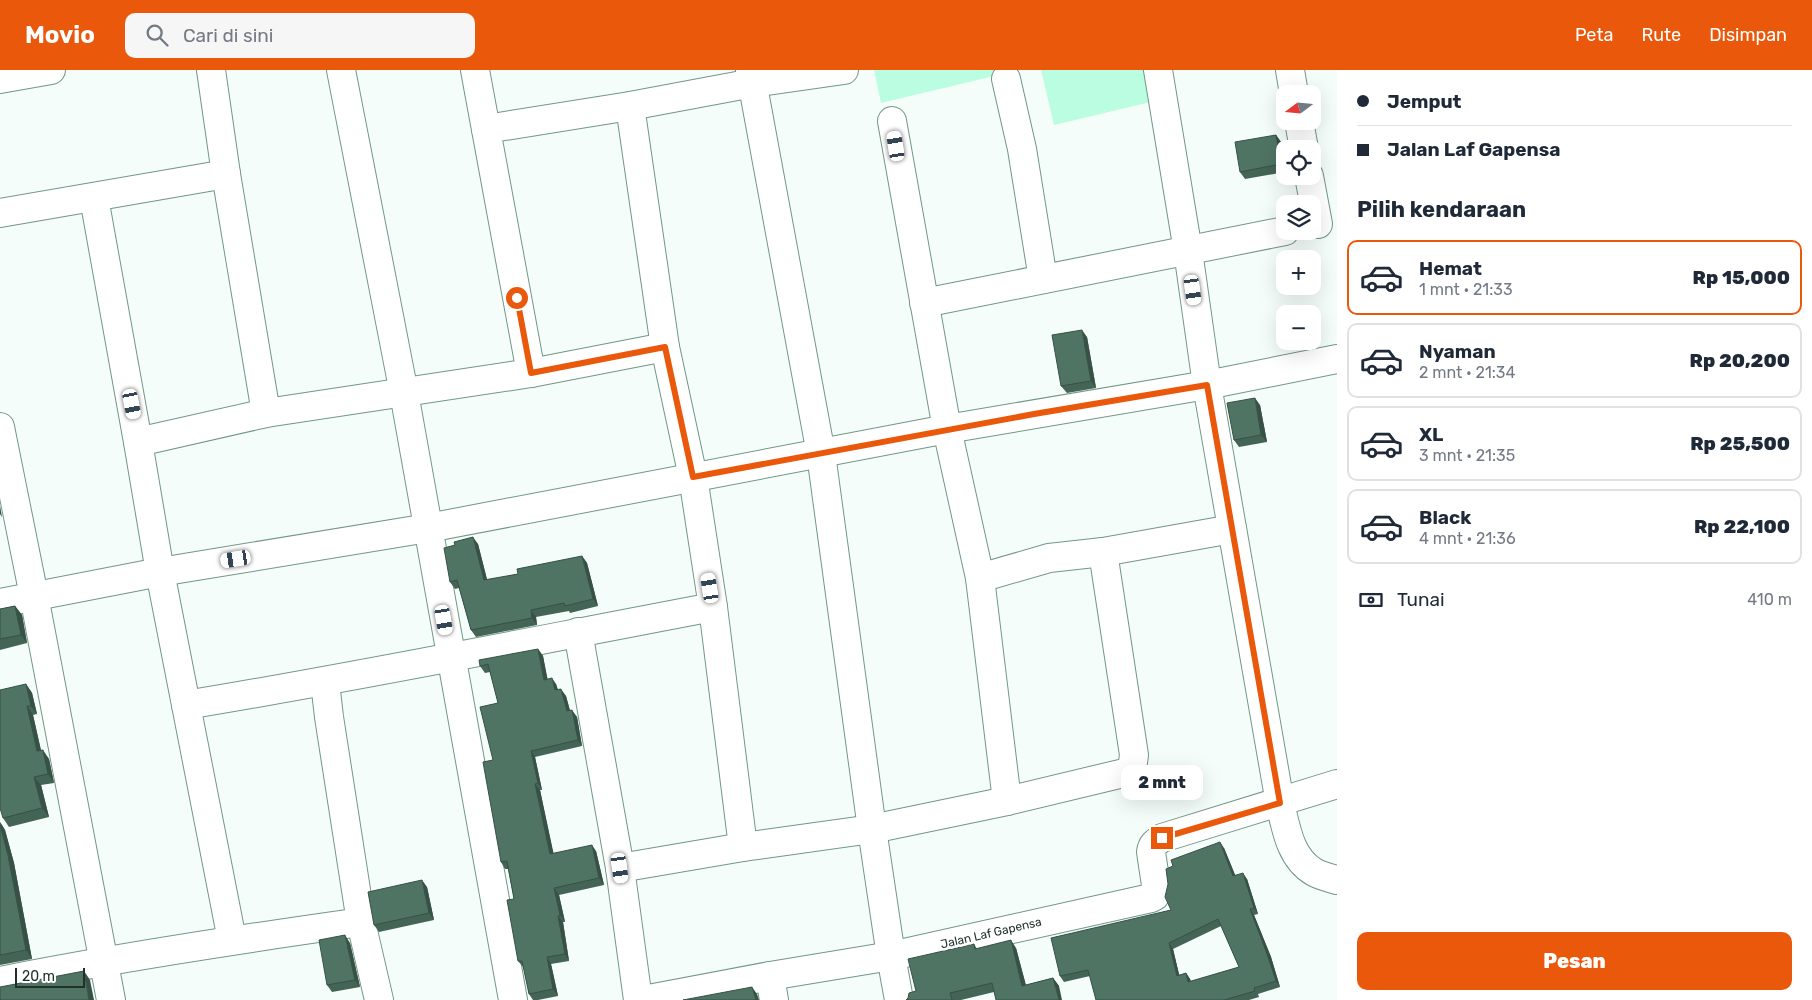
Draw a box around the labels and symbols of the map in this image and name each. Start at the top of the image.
north arrow [1276,85,1321,130]
car [886,130,905,162]
car [1183,274,1202,306]
route start [506,287,528,309]
car [121,388,142,420]
car [220,549,251,569]
car [700,572,719,604]
car [434,604,453,636]
callout: 2 mnt [1121,766,1203,800]
route end [1151,827,1173,849]
car [610,852,629,884]
street label: Jalan Laf Gapensa [939,915,1043,951]
scale bar [15,965,85,988]

